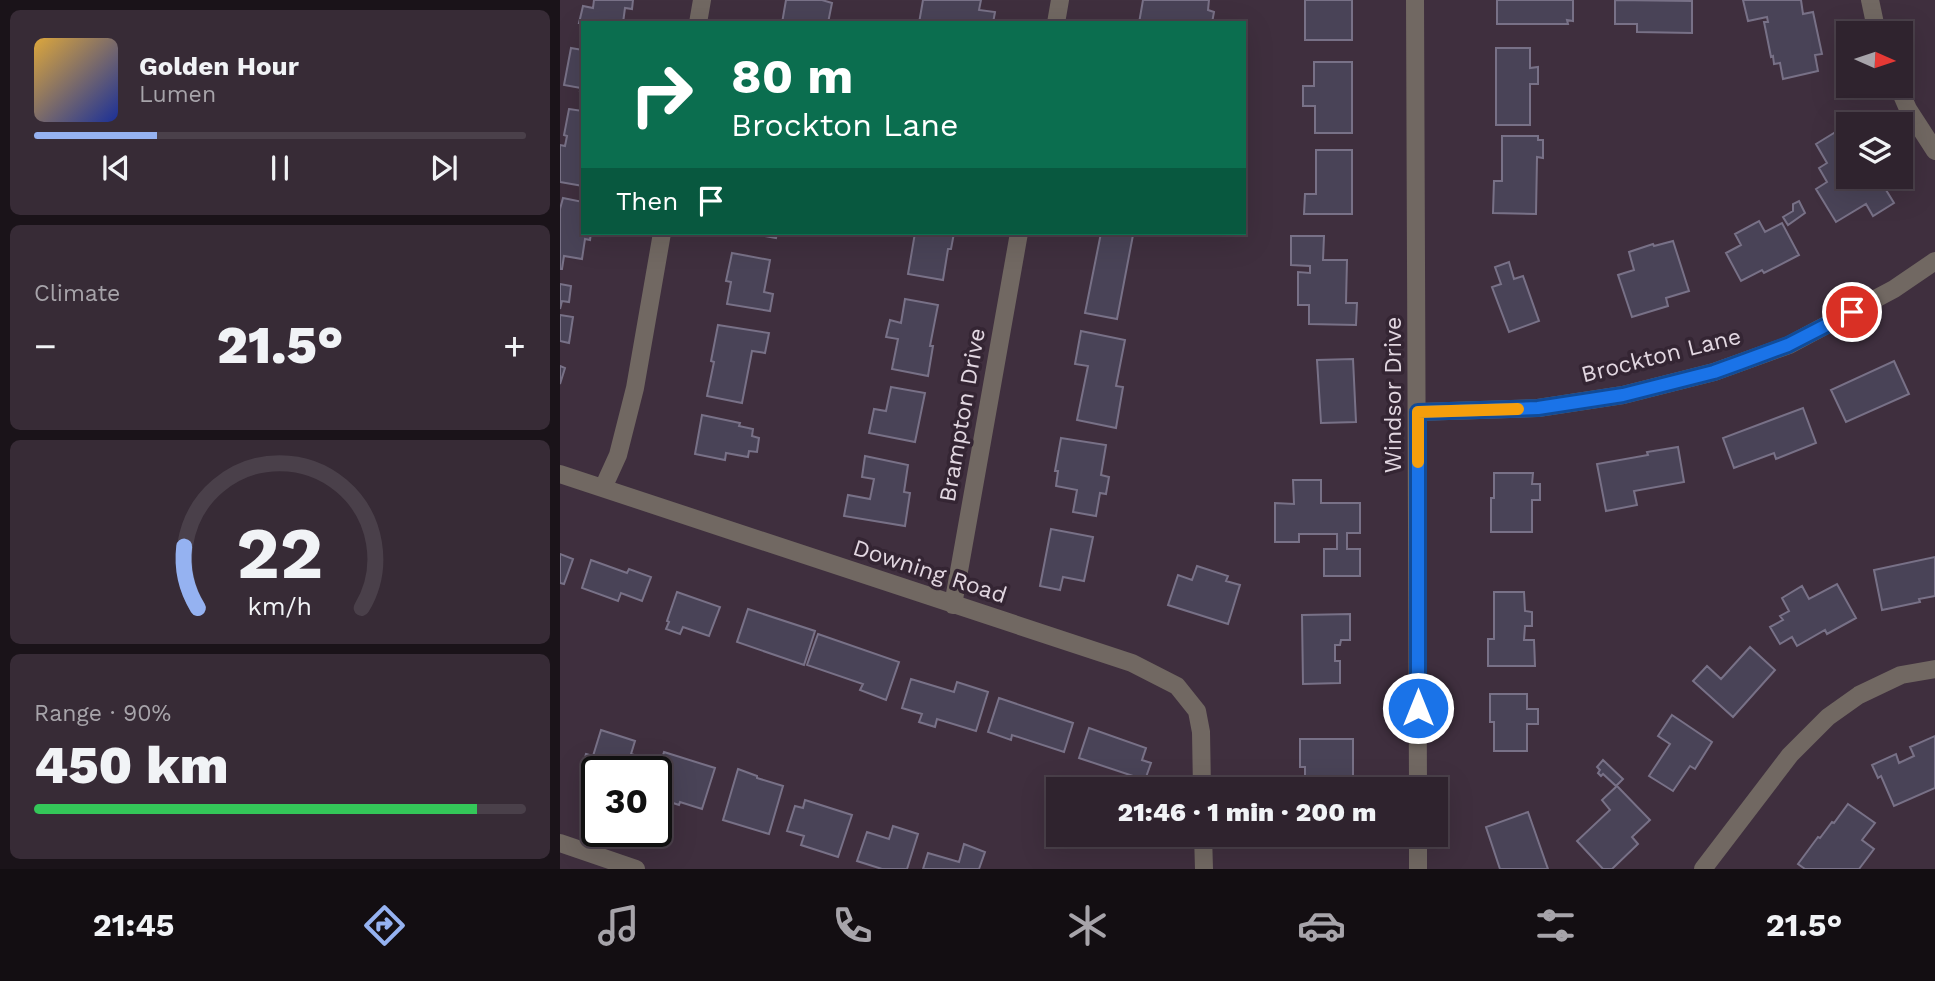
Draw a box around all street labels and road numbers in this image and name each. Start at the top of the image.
street label: Windsor Drive [1380,317,1407,473]
street label: Brockton Lane [1579,323,1744,388]
street label: Brampton Drive [934,326,991,504]
street label: Downing Road [850,534,1010,609]

